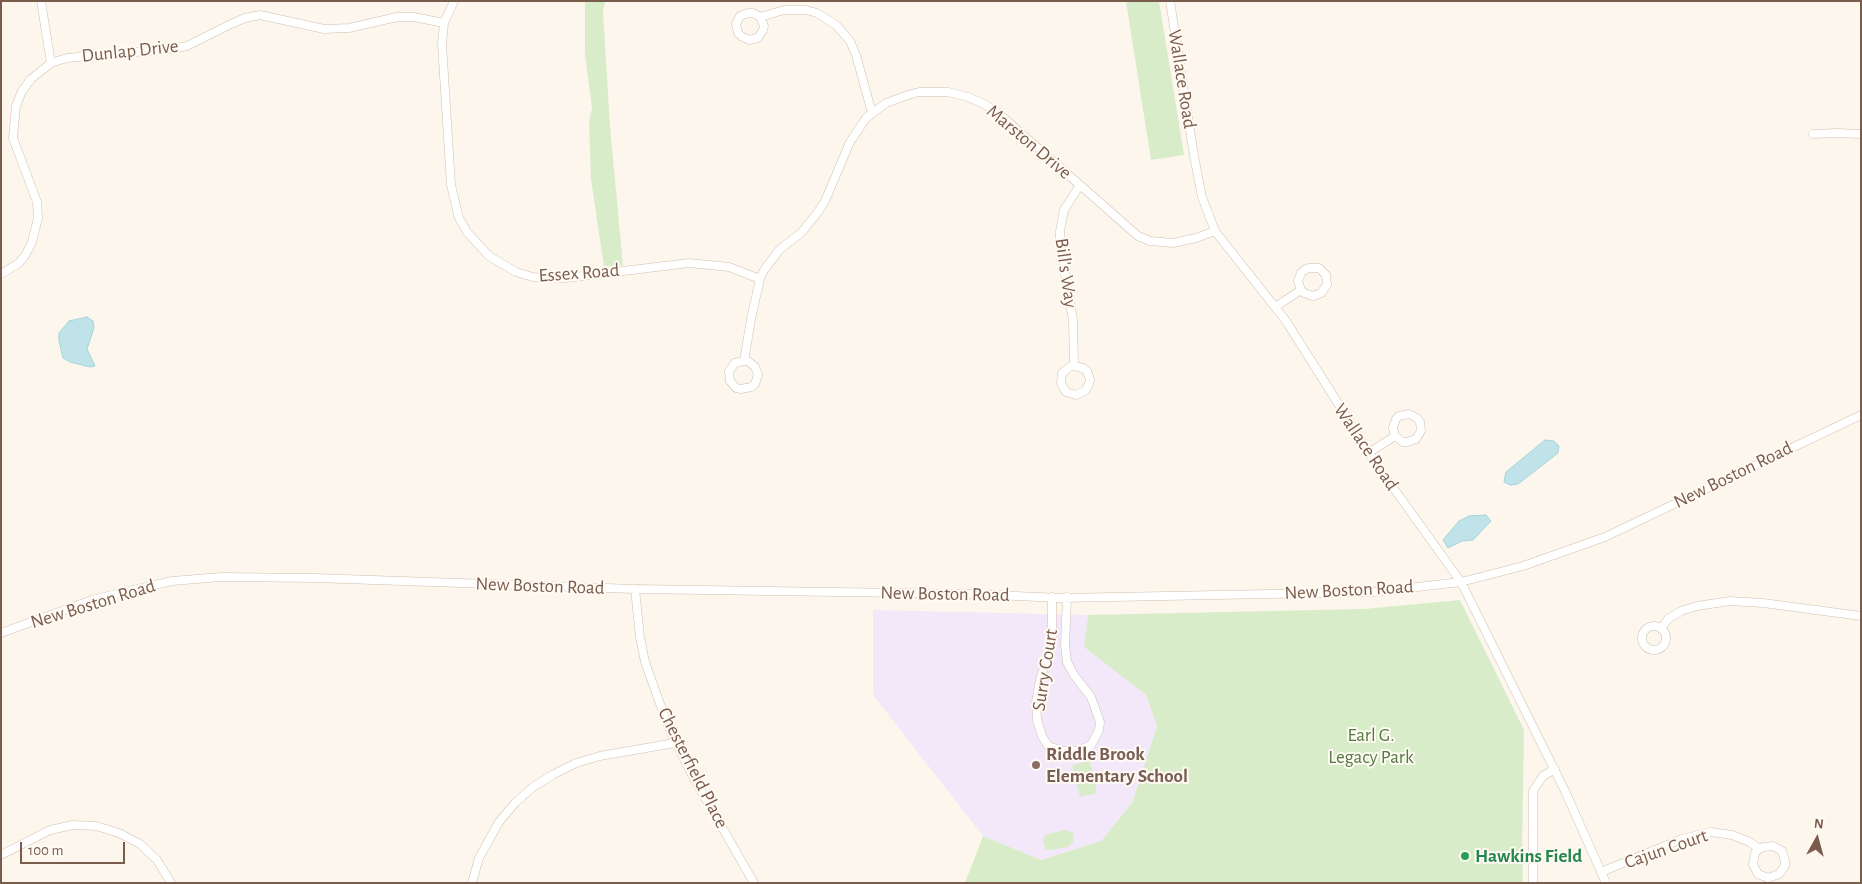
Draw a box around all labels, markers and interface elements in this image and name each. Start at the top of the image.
street label: Wallace Road [1163,28,1201,130]
street label: Dunlap Drive [80,35,180,67]
street label: Marston Drive [982,100,1076,184]
street label: Bill's Way [1050,237,1082,309]
street label: Essex Road [538,259,620,287]
street label: Wallace Road [1329,399,1403,495]
street label: New Boston Road [1670,436,1796,514]
street label: New Boston Road [475,572,605,600]
street label: New Boston Road [28,574,158,634]
street label: New Boston Road [1284,575,1414,605]
street label: New Boston Road [880,581,1010,607]
street label: Surry Court [1027,627,1063,713]
street label: Chesterfield Place [653,704,733,832]
park label: Earl G. Legacy Park [1328,724,1414,768]
place label: Riddle Brook Elementary School [1046,743,1188,787]
marker: Riddle Brook Elementary School [1030,759,1042,771]
north arrow [1792,814,1842,864]
text: N [1813,817,1825,832]
street label: Cajun Court [1621,824,1711,874]
scale bar [22,832,128,864]
text: 100 m [28,843,63,858]
place label: Hawkins Field [1475,845,1582,867]
marker: Hawkins Field [1459,850,1471,862]

